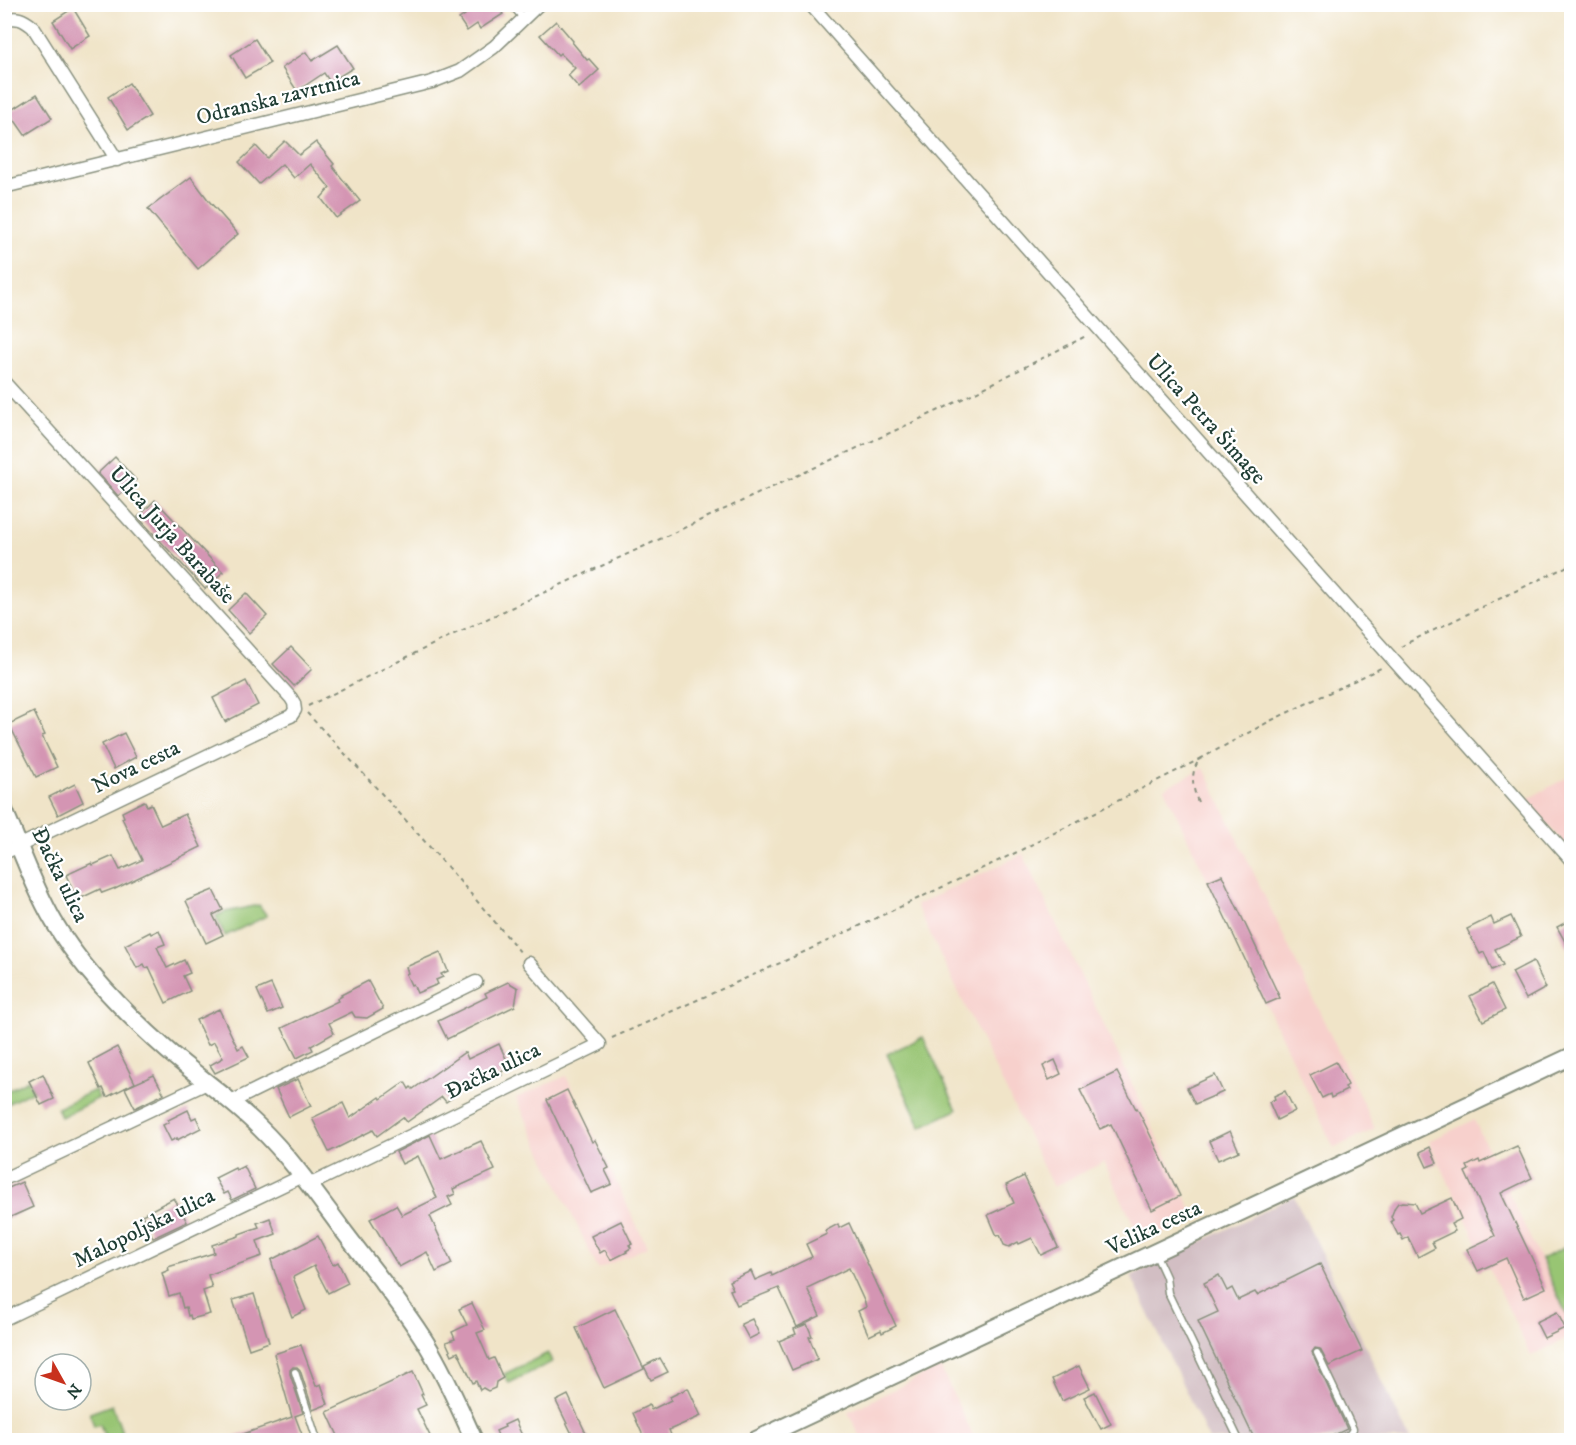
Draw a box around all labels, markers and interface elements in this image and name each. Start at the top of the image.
street label: Odranska zavrtnica [193,64,363,131]
street label: Ulica Petra Šimage [1140,347,1273,490]
street label: Ulica Jurja Barabaše [103,460,241,610]
street label: Nova cesta [88,734,185,800]
street label: Đačka ulica [26,823,95,927]
street label: Đačka ulica [441,1036,545,1105]
street label: Malopoljska ulica [69,1182,220,1274]
street label: Velika cesta [1101,1194,1206,1262]
north arrow [33,1352,93,1412]
text: N [62,1380,86,1402]

